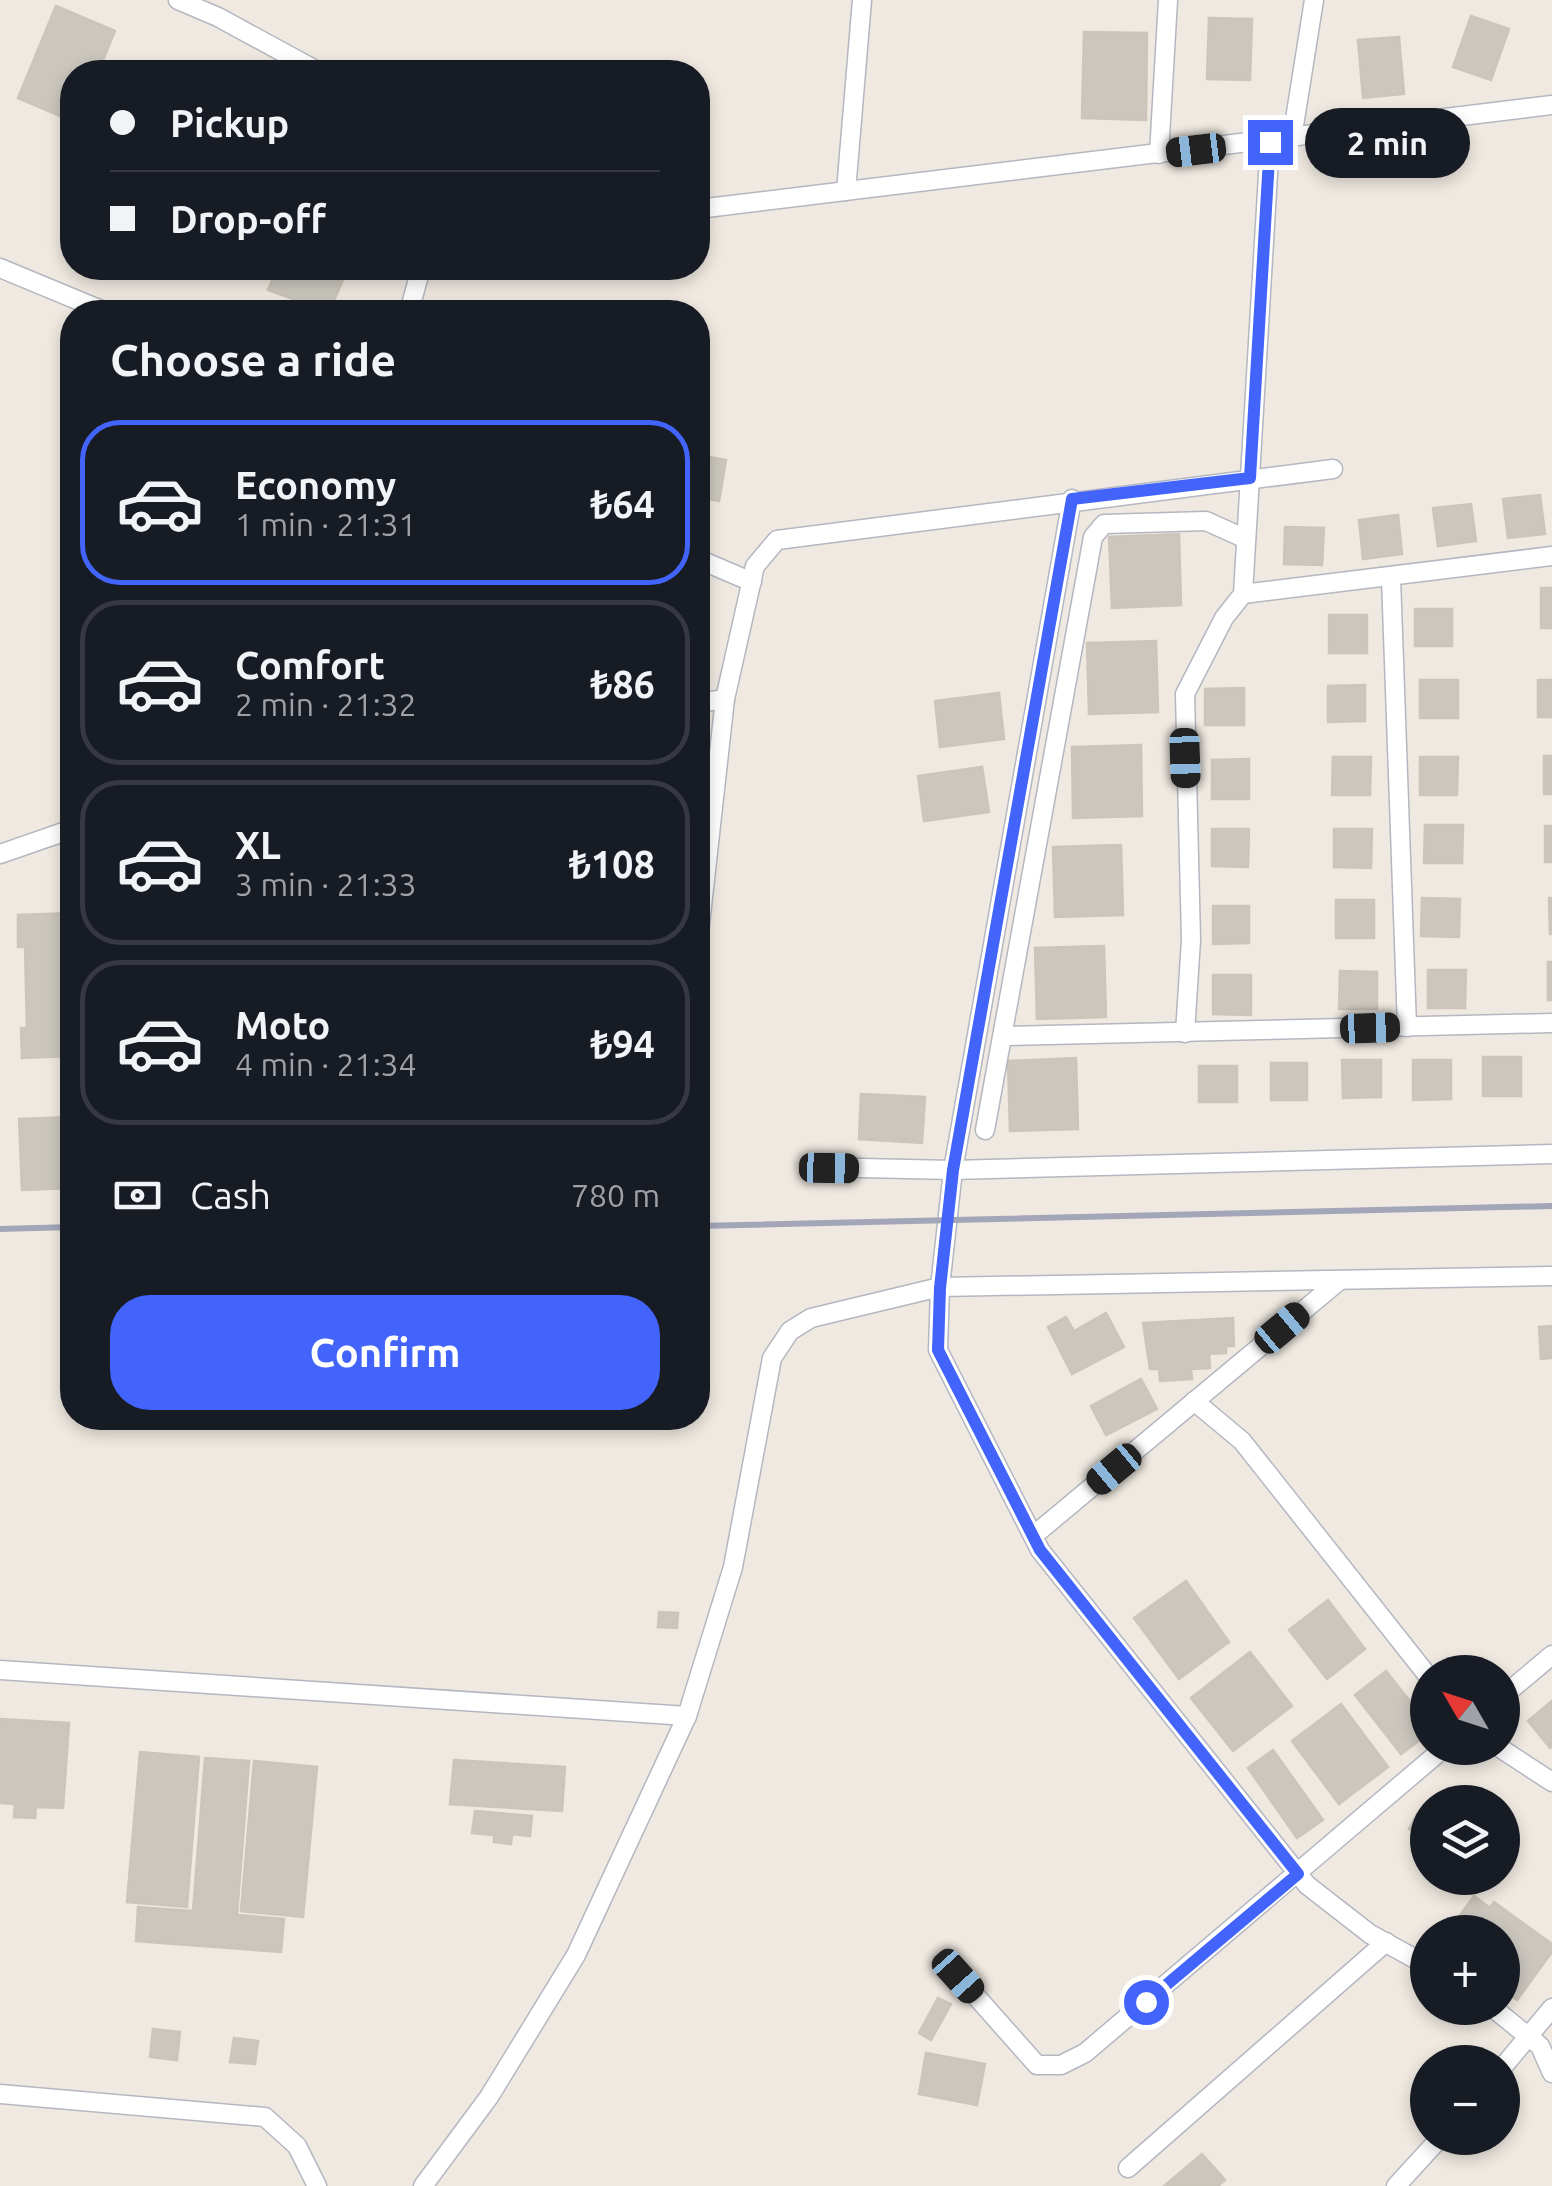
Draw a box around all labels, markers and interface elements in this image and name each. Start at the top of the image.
text: Pickup [170,102,289,144]
callout: 2 min [1305,107,1470,177]
route end [1248,120,1293,165]
text: 2 min [1347,125,1428,161]
car [1164,131,1228,169]
text: Drop-off [170,198,326,240]
text: Choose a ride [110,334,396,385]
icon: car [115,458,205,548]
text: Economy [235,464,396,506]
text: ₺64 [590,483,655,525]
text: 1 min · 21:31 [235,506,417,542]
icon: car [115,638,205,728]
text: Comfort [235,644,385,686]
text: ₺86 [590,663,655,705]
text: 2 min · 21:32 [235,686,417,722]
car [1169,727,1201,789]
icon: car [115,818,205,908]
text: XL [235,824,281,866]
text: ₺108 [569,843,655,885]
text: 3 min · 21:33 [235,866,417,902]
icon: car [115,998,205,1088]
text: Moto [235,1004,330,1046]
car [1339,1012,1401,1044]
text: ₺94 [590,1023,655,1065]
text: 4 min · 21:34 [235,1046,417,1082]
car [799,1152,859,1184]
icon: cash [110,1168,165,1223]
text: Cash [190,1174,271,1216]
text: 780 m [571,1177,660,1213]
button: Confirm [110,1295,660,1410]
car [1249,1297,1315,1359]
car [1081,1438,1147,1500]
north arrow [1410,1655,1520,1765]
map controls [1410,1655,1520,2155]
button: layers [1410,1785,1520,1895]
button: + [1410,1915,1520,2025]
car [927,1944,989,2008]
route start [1124,1980,1169,2025]
button: − [1410,2045,1520,2155]

